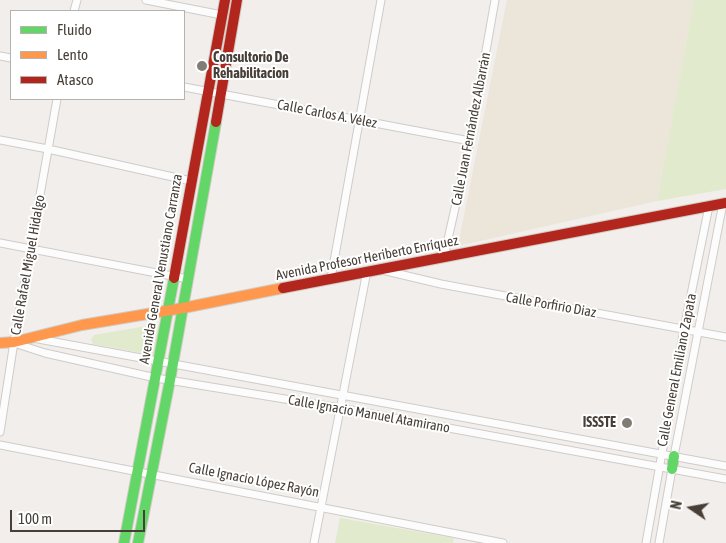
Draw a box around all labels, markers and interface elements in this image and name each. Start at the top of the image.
legend [10,10,185,100]
text: Fluido [57,21,92,38]
text: Lento [57,46,88,63]
place label: Consultorio De Rehabilitacion [213,50,289,82]
street label: Calle Juan Fernández Albarrán [448,51,494,207]
marker: Consultorio De Rehabilitacion [195,59,209,73]
text: Atasco [57,71,94,88]
street label: Calle Carlos A. Vélez [276,96,378,132]
street label: Avenida General Venustiano Carranza [136,173,186,365]
street label: Calle Rafael Miguel Hidalgo [7,194,49,336]
street label: Avenida Profesor Heriberto Enríquez [274,232,460,284]
street label: Calle Porfirio Diaz [505,289,597,321]
street label: Calle General Emiliano Zapata [654,292,700,448]
street label: Calle Ignacio Manuel Atamirano [287,391,451,437]
place label: ISSSTE [583,415,616,431]
marker: ISSSTE [620,416,634,430]
street label: Calle Ignacio López Rayón [187,459,321,501]
north arrow [666,483,716,533]
text: N [668,499,685,511]
scale bar [12,500,148,532]
text: 100 m [18,510,52,527]

